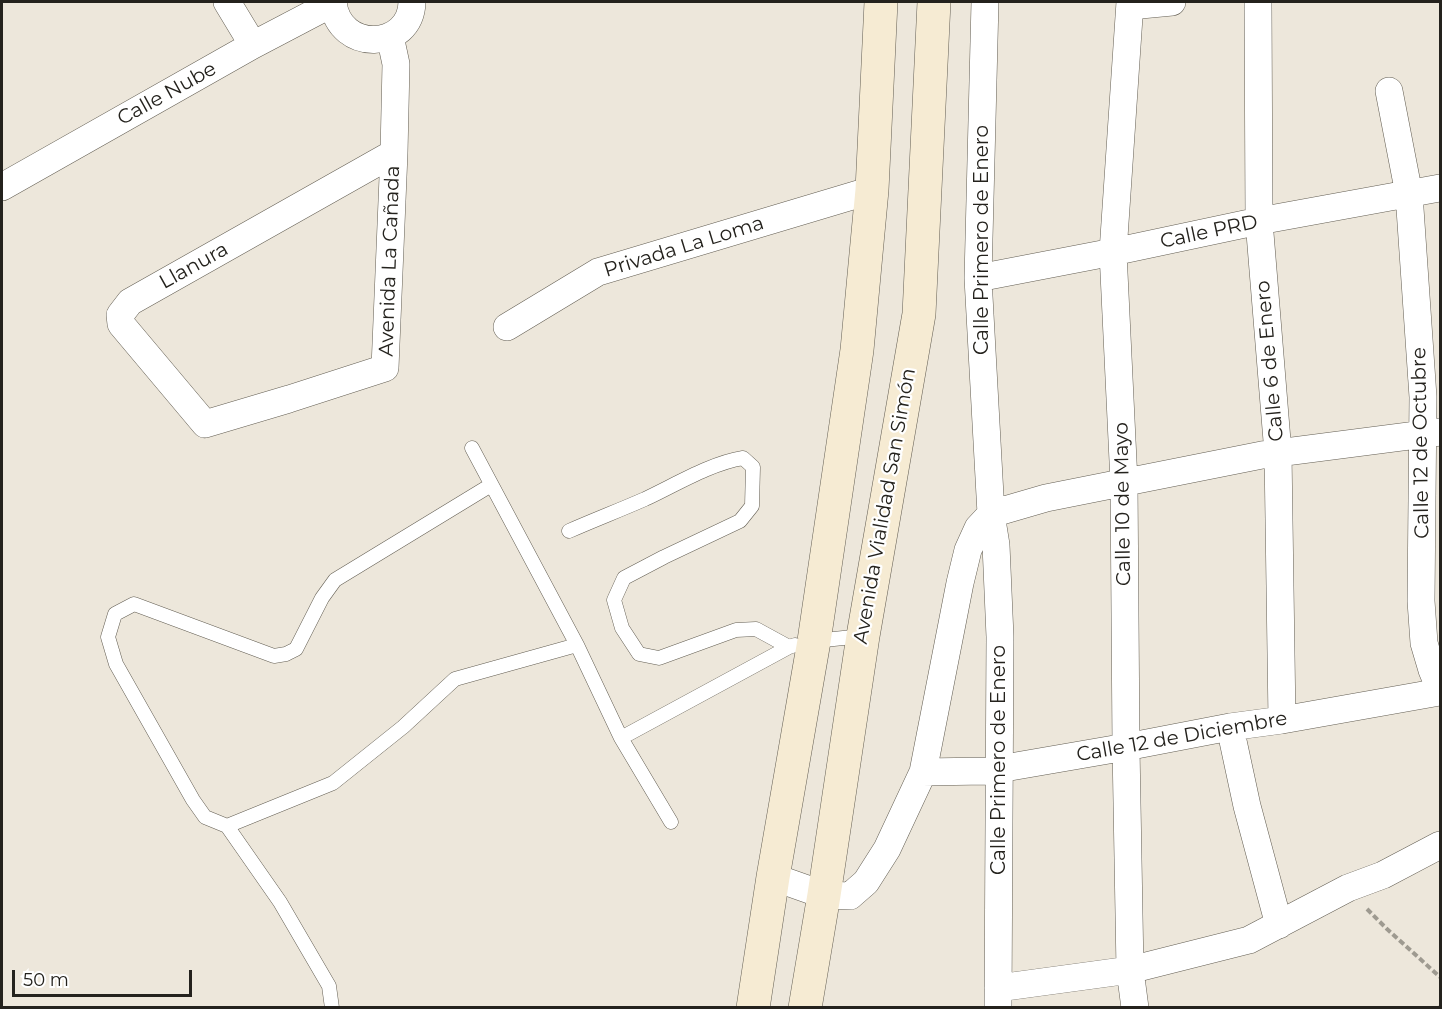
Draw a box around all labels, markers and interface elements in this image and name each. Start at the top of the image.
street label: Calle Nube [113,57,221,131]
street label: Calle Primero de Enero [970,125,994,355]
street label: Avenida La Cañada [375,165,405,357]
street label: Calle PRD [1158,210,1260,254]
street label: Privada La Loma [601,211,767,283]
street label: Llanura [155,237,233,295]
street label: Calle 6 de Enero [1251,280,1289,442]
street label: Calle 12 de Octubre [1407,347,1435,539]
street label: Avenida Vialidad San Simón [849,366,921,646]
street label: Calle 10 de Mayo [1110,422,1136,586]
street label: Calle Primero de Enero [987,645,1011,875]
street label: Calle 12 de Diciembre [1075,707,1289,767]
scale bar [15,958,195,996]
text: 50 m [23,969,69,991]

